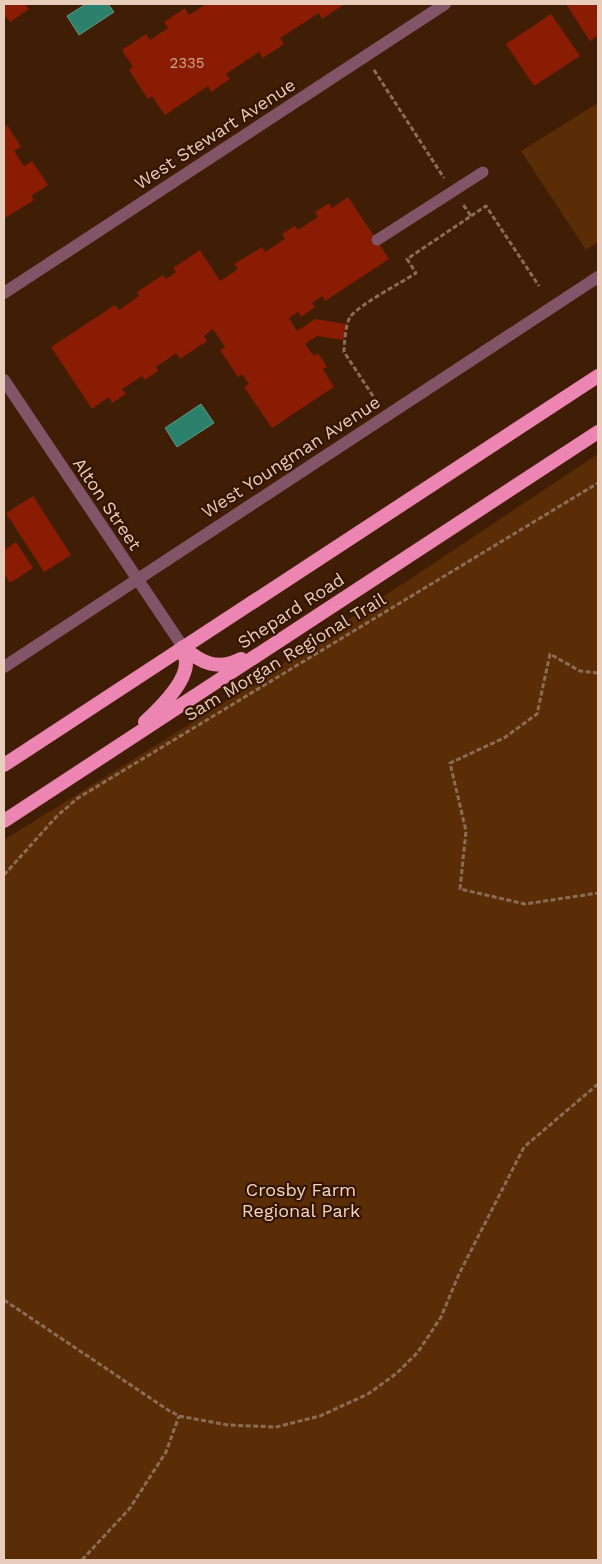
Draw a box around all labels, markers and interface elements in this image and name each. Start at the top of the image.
house number: 2335 [170,54,204,72]
street label: West Stewart Avenue [130,74,299,194]
street label: West Youngman Avenue [197,391,384,522]
street label: Alton Street [69,454,146,554]
street label: Shepard Road [233,568,348,653]
street label: Sam Morgan Regional Trail [180,588,390,725]
park label: Crosby Farm Regional Park [242,1179,360,1221]

